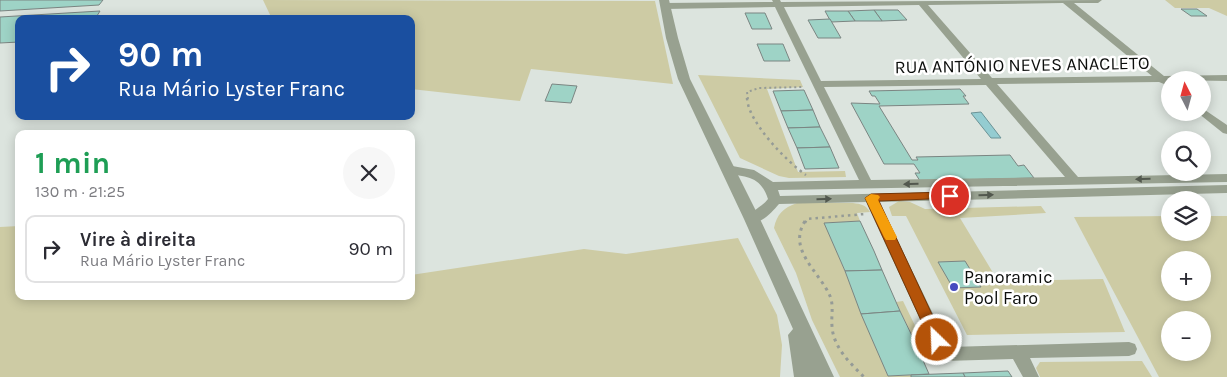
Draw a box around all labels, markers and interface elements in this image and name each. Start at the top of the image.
text: 90 m [118,34,204,75]
icon: right [35,35,100,100]
street label: RUA ANTÓNIO NEVES ANACLETO [894,51,1150,78]
north arrow [1161,71,1211,121]
map controls [1161,71,1211,361]
text: Rua Mário Lyster Franc [118,76,345,102]
button: search [1161,131,1211,181]
text: 1 min [35,145,110,181]
button: close [343,147,395,199]
pin [929,175,971,217]
one-way arrow [1135,175,1151,183]
one-way arrow [903,180,919,188]
text: 130 m · 21:25 [35,182,125,201]
icon: arrive [936,182,964,210]
one-way arrow [979,191,995,199]
button: layers [1161,191,1211,241]
one-way arrow [816,194,832,202]
text: Vire à direita [80,229,196,251]
icon: right [37,235,65,263]
text: 90 m [348,238,393,260]
text: Rua Mário Lyster Franc [80,251,245,270]
button: + [1161,251,1211,301]
place label: Panoramic Pool Faro [964,266,1052,309]
marker: Panoramic Pool Faro [948,281,960,293]
button: − [1161,311,1211,361]
position arrow [910,313,962,365]

